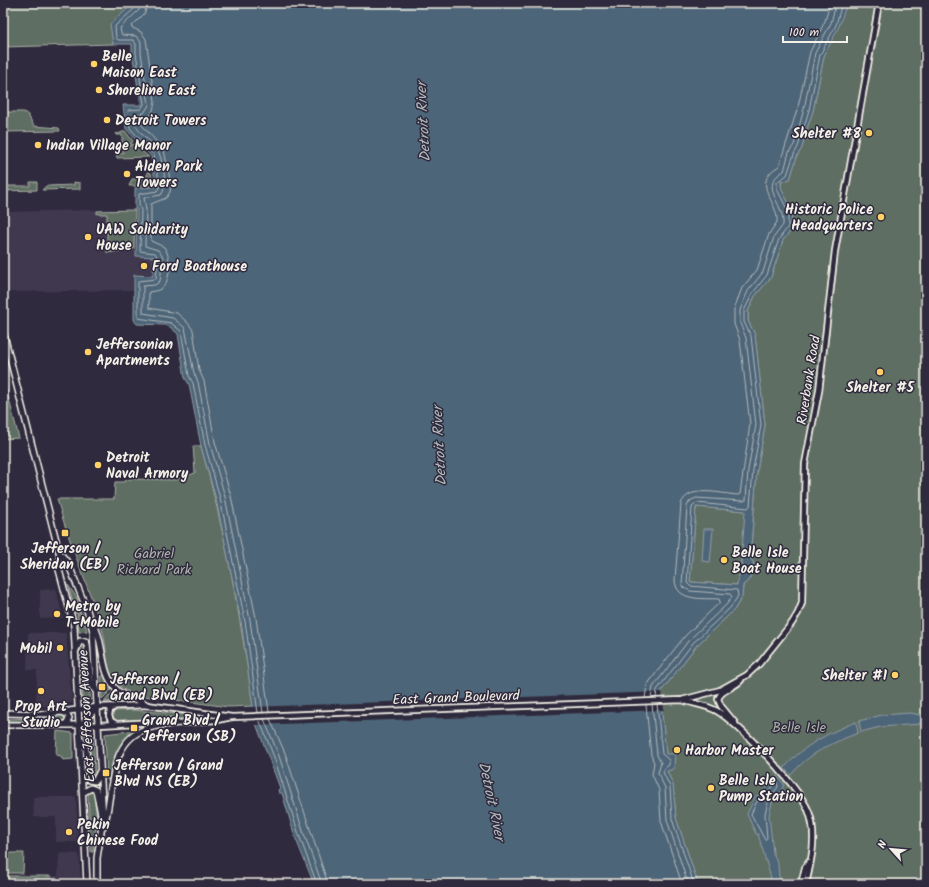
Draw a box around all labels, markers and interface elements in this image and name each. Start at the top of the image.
scale bar [783,18,847,44]
text: 100 m [789,23,820,42]
place label: Belle Maison East [102,46,178,84]
marker: Belle Maison East [89,59,99,69]
water label: Detroit River [410,78,438,162]
place label: Shoreline East [107,80,197,102]
marker: Shoreline East [94,85,104,95]
place label: Detroit Towers [115,110,207,132]
marker: Detroit Towers [102,115,112,125]
place label: Shelter #8 [792,123,862,145]
marker: Shelter #8 [864,128,874,138]
place label: Indian Village Manor [46,135,172,157]
marker: Indian Village Manor [33,140,43,150]
place label: Alden Park Towers [135,156,203,194]
marker: Alden Park Towers [122,169,132,179]
place label: Historic Police Headquarters [785,199,873,237]
marker: Historic Police Headquarters [876,212,886,222]
place label: UAW Solidarity House [96,219,189,257]
marker: UAW Solidarity House [83,232,93,242]
place label: Ford Boathouse [152,256,247,278]
marker: Ford Boathouse [139,261,149,271]
street label: Riverbank Road [791,333,827,426]
place label: Jeffersonian Apartments [96,334,173,372]
marker: Jeffersonian Apartments [83,347,93,357]
marker: Shelter #5 [875,367,885,377]
place label: Shelter #5 [846,377,916,399]
water label: Detroit River [426,402,454,486]
place label: Detroit Naval Armory [106,447,189,485]
marker: Detroit Naval Armory [93,460,103,470]
marker: Jefferson / Sheridan (EB) [60,528,70,538]
place label: Jefferson / Sheridan (EB) [20,538,110,576]
place label: Belle Isle Boat House [732,542,802,580]
park label: Gabriel Richard Park [117,543,192,581]
marker: Belle Isle Boat House [719,555,729,565]
place label: Metro by T-Mobile [65,596,122,634]
marker: Metro by T-Mobile [52,609,62,619]
place label: Mobil [20,638,52,660]
marker: Mobil [55,643,65,653]
street label: East Jefferson Avenue [73,648,101,783]
place label: Shelter #1 [822,665,888,687]
place label: Jefferson / Grand Blvd (EB) [110,669,213,707]
marker: Shelter #1 [890,670,900,680]
marker: Jefferson / Grand Blvd (EB) [97,682,107,692]
street label: East Grand Boulevard [392,685,521,711]
marker: Prop Art Studio [36,686,46,696]
place label: Prop Art Studio [15,696,68,734]
place label: Grand Blvd / Jefferson (SB) [142,710,236,748]
park label: Belle Isle [772,717,827,739]
marker: Grand Blvd / Jefferson (SB) [129,723,139,733]
place label: Harbor Master [685,740,775,762]
marker: Harbor Master [672,745,682,755]
place label: Jefferson / Grand Blvd NS (EB) [114,755,223,793]
water label: Detroit River [471,760,512,846]
marker: Jefferson / Grand Blvd NS (EB) [101,768,111,778]
place label: Belle Isle Pump Station [719,770,803,808]
marker: Belle Isle Pump Station [706,783,716,793]
place label: Pekin Chinese Food [77,814,159,852]
marker: Pekin Chinese Food [64,827,74,837]
north arrow [871,829,911,869]
text: N [873,838,893,852]

